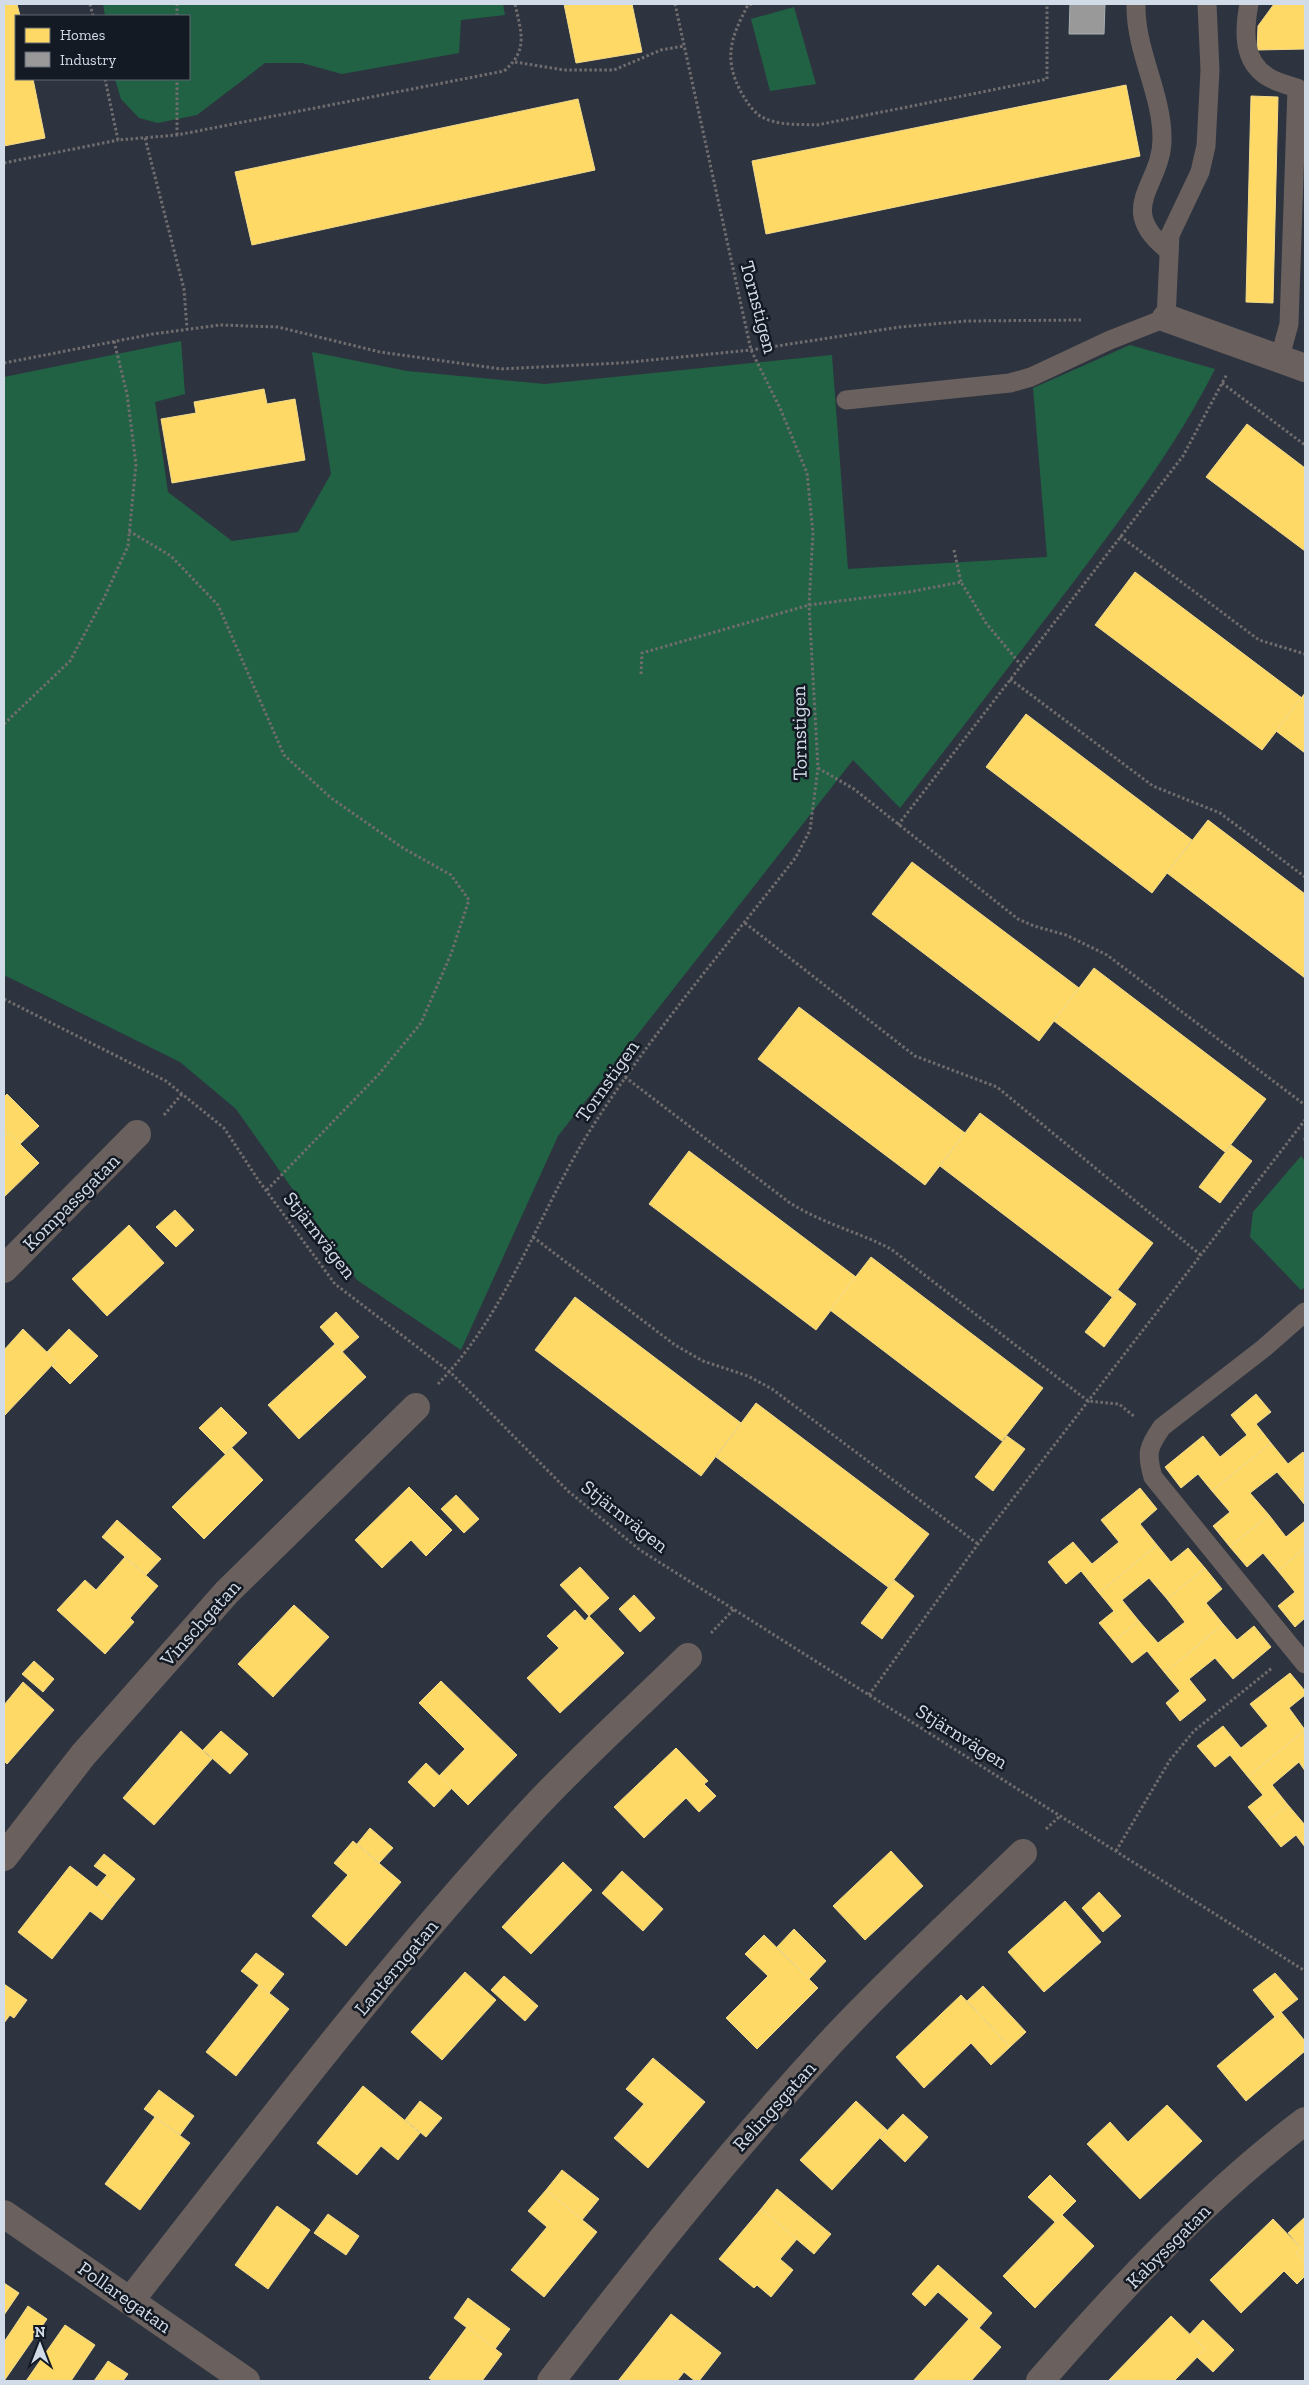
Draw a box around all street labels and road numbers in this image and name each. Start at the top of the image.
street label: Tornstigen [735,258,783,356]
street label: Tornstigen [786,685,812,781]
street label: Tornstigen [570,1035,644,1127]
street label: Kompassgatan [18,1148,125,1255]
street label: Stjärnvägen [279,1187,362,1284]
street label: Stjärnvägen [577,1475,674,1558]
street label: Vinschgatan [154,1574,245,1672]
street label: Stjärnvägen [912,1698,1013,1774]
street label: Lanterngatan [349,1914,443,2020]
street label: Relingsgatan [727,2056,821,2156]
street label: Kabyssgatan [1121,2198,1216,2293]
street label: Pollaregatan [74,2256,177,2338]

